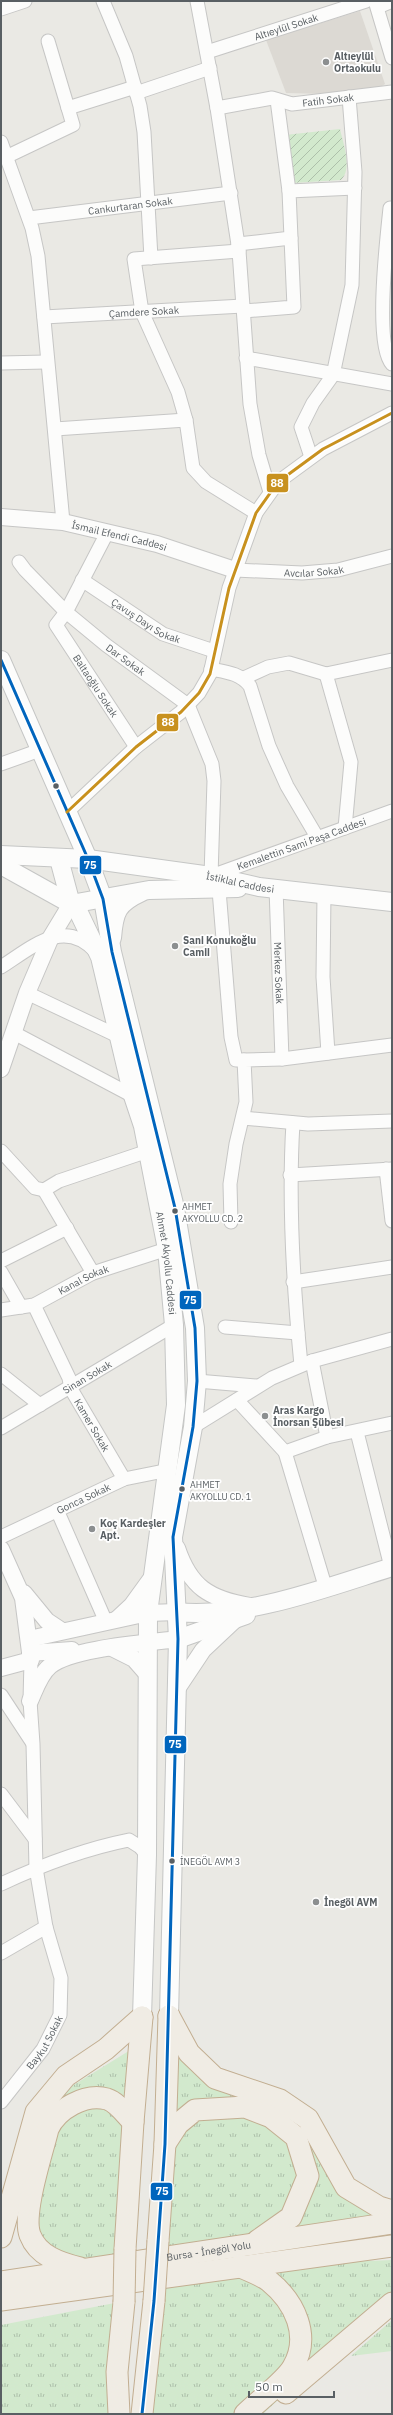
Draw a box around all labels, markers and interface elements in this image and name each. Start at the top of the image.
street label: Altıeylül Sokak [252,10,320,43]
place label: Altıeylül Ortaokulu [334,50,381,75]
marker: Altıeylül Ortaokulu [321,57,331,67]
street label: Fatih Sokak [301,90,355,109]
street label: Cankurtaran Sokak [87,194,174,217]
street label: Çamdere Sokak [108,303,180,320]
line badge: 88 [266,473,289,493]
text: 88 [270,476,284,490]
street label: İsmail Efendi Caddesi [70,518,169,553]
street label: Avcılar Sokak [284,562,346,580]
street label: Çavuş Dayı Sokak [109,595,183,646]
street label: Dar Sokak [104,641,148,679]
street label: Baltaoğlu Sokak [71,652,121,720]
line badge: 88 [156,713,179,732]
text: 88 [161,715,175,729]
unlabelled marker [51,781,61,791]
street label: Kemalettin Sami Paşa Caddesi [235,814,368,873]
line badge: 75 [79,855,102,875]
text: 75 [83,858,97,872]
street label: İstiklal Caddesi [205,869,275,895]
place label: Sani Konukoğlu Camii [183,934,256,959]
marker: Sani Konukoğlu Camii [170,941,180,951]
street label: Merkez Sokak [271,942,287,1005]
place label: AHMET AKYOLLU CD. 2 [182,1201,243,1224]
marker: AHMET AKYOLLU CD. 2 [170,1206,180,1216]
street label: Ahmet Akyollu Caddesi [153,1210,180,1315]
street label: Kanal Sokak [56,1262,111,1297]
line badge: 75 [179,1290,202,1310]
text: 75 [183,1293,197,1307]
street label: Sinan Sokak [60,1357,114,1396]
street label: Kamer Sokak [72,1396,113,1454]
place label: Aras Kargo İnorsan Şübesi [273,1404,344,1429]
marker: Aras Kargo İnorsan Şübesi [260,1411,270,1421]
place label: AHMET AKYOLLU CD. 1 [190,1479,251,1502]
street label: Gonca Sokak [54,1480,113,1516]
marker: AHMET AKYOLLU CD. 1 [177,1484,187,1494]
place label: Koç Kardeşler Apt. [100,1517,166,1542]
marker: Koç Kardeşler Apt. [87,1524,97,1534]
line badge: 75 [164,1735,187,1754]
text: 75 [168,1737,182,1751]
marker: İNEGÖL AVM 3 [167,1856,177,1866]
place label: İNEGÖL AVM 3 [180,1856,240,1867]
place label: İnegöl AVM [324,1896,377,1909]
marker: İnegöl AVM [311,1897,321,1907]
street label: Baykut Sokak [23,2013,66,2072]
line badge: 75 [150,2182,173,2201]
text: 75 [155,2184,169,2198]
street label: Bursa - İnegöl Yolu [165,2238,252,2263]
scale bar [249,2373,334,2399]
text: 50 m [255,2379,283,2394]

